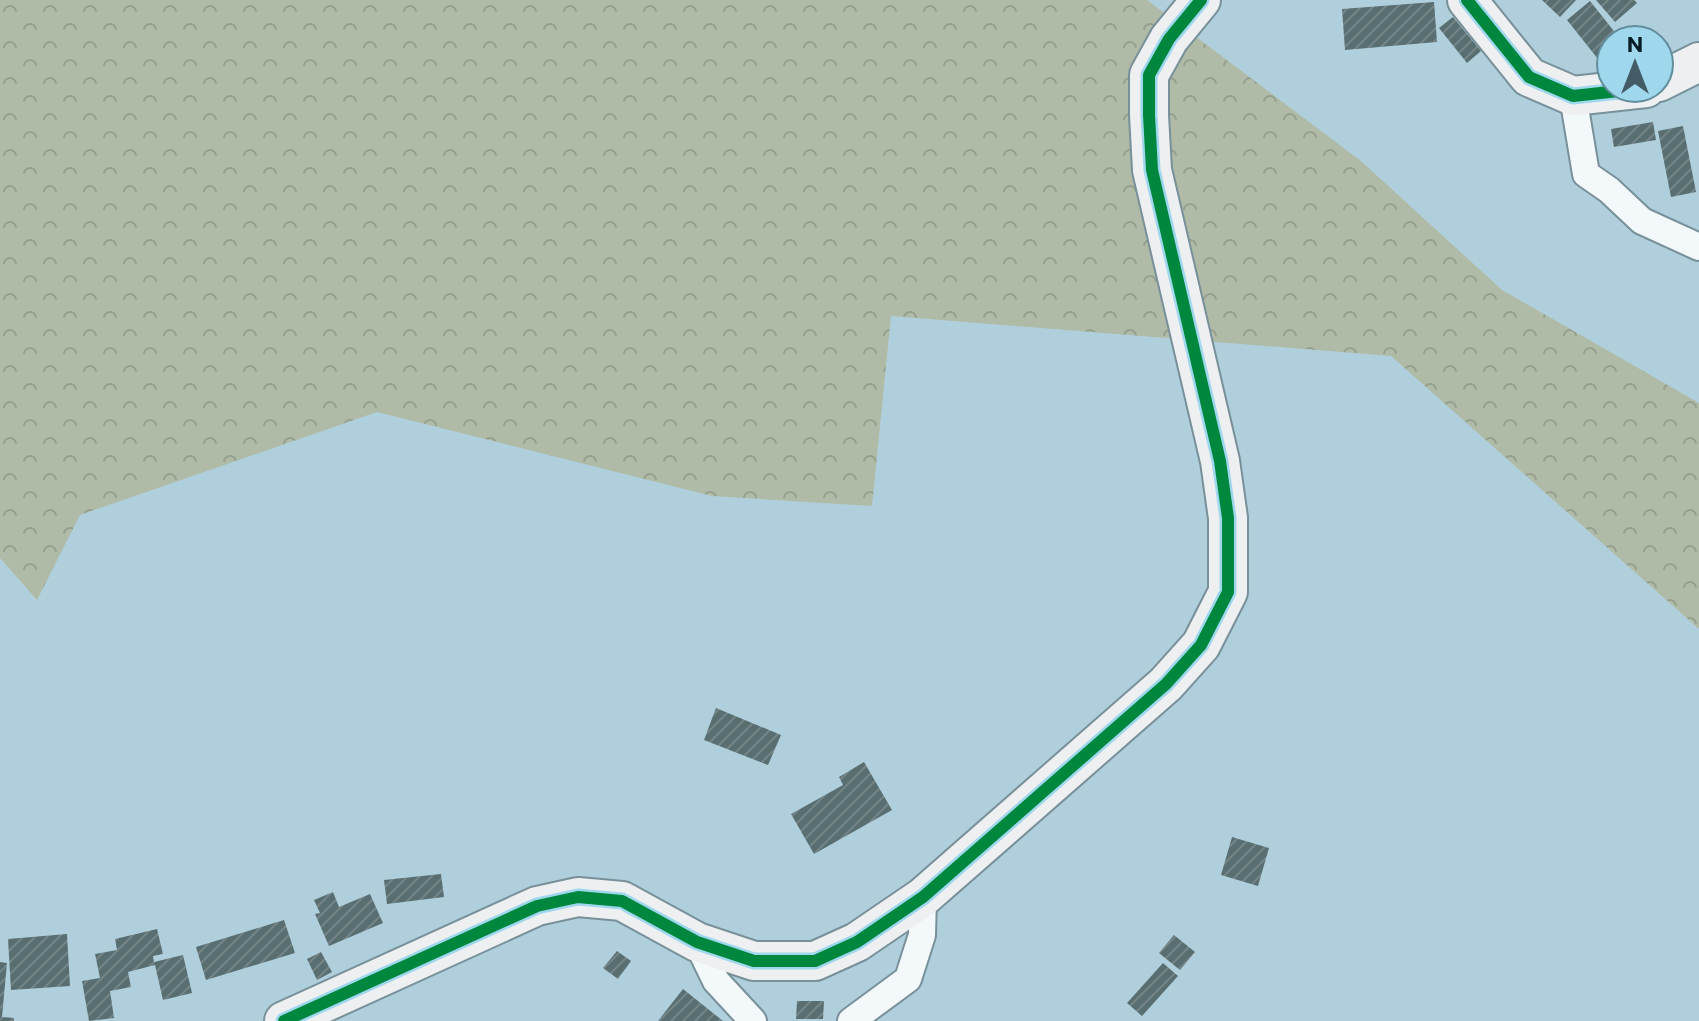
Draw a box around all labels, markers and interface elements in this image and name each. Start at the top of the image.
north arrow [1595,24,1675,104]
text: N [1627,30,1643,57]

